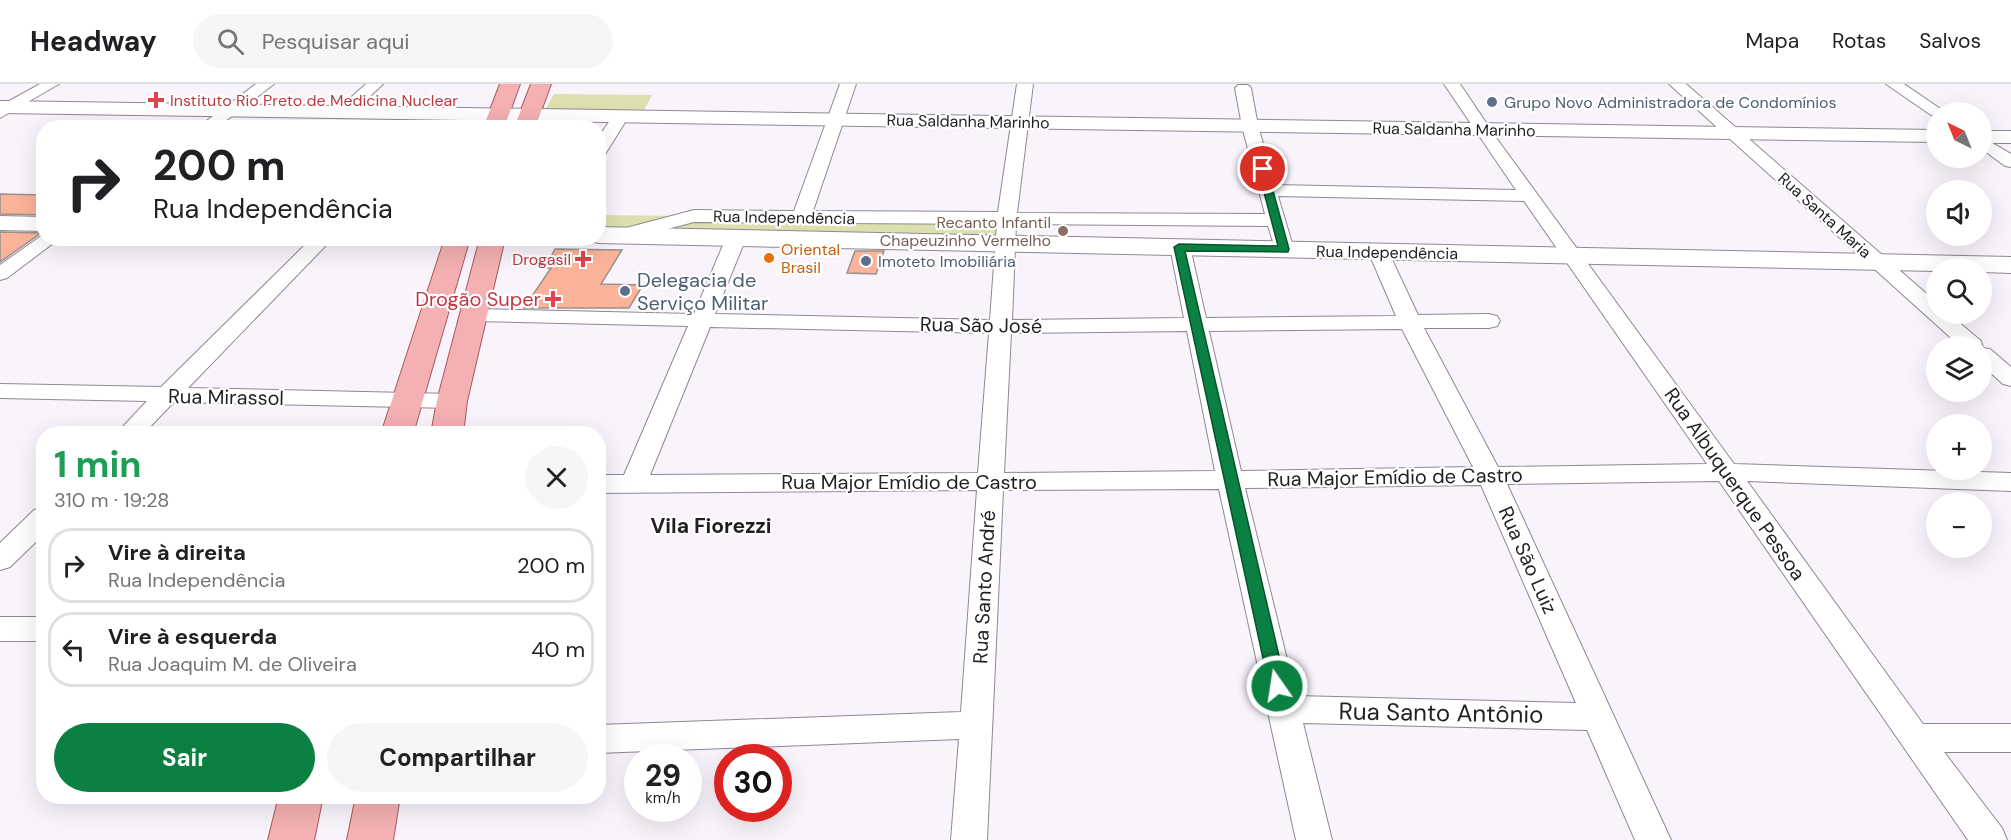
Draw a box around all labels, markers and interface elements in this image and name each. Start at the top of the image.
search box [193,14,613,68]
text: Headway [30,23,157,60]
icon: search [214,25,247,58]
text: Pesquisar aqui [262,27,410,56]
text: Mapa [1745,27,1799,55]
text: Rotas [1832,27,1886,55]
text: Salvos [1919,27,1981,55]
place label: Instituto Rio Preto de Medicina Nuclear [170,90,458,111]
marker: Instituto Rio Preto de Medicina Nuclear [147,91,165,109]
place label: Grupo Novo Administradora de Condomínios [1504,92,1837,113]
marker: Grupo Novo Administradora de Condomínios [1485,95,1499,109]
north arrow [1926,102,1992,168]
map controls [1926,102,1992,558]
street label: Rua Saldanha Marinho [886,110,1050,133]
street label: Rua Saldanha Marinho [1372,118,1536,141]
text: 200 m [153,138,286,193]
pin [1237,143,1288,194]
icon: right [54,144,132,222]
icon: arrive [1246,152,1279,185]
street label: Rua Santa Maria [1774,168,1876,263]
button: sound [1926,180,1992,246]
text: Rua Independência [153,191,393,226]
street label: Rua Independência [713,206,855,229]
place label: Recanto Infantil Chapeuzinho Vermelho [880,212,1051,251]
marker: Recanto Infantil Chapeuzinho Vermelho [1056,224,1070,238]
place label: Oriental Brasil [781,239,840,278]
street label: Rua Independência [1316,241,1458,264]
place label: Drogasil [512,249,571,270]
marker: Oriental Brasil [762,251,776,265]
place label: Imoteto Imobiliária [878,251,1016,272]
marker: Drogasil [576,252,590,266]
marker: Imoteto Imobiliária [859,254,873,268]
button: search [1926,258,1992,324]
place label: Delegacia de Serviço Militar [637,267,768,316]
marker: Delegacia de Serviço Militar [618,284,632,298]
place label: Drogão Super [415,286,541,312]
marker: Drogão Super [546,292,560,306]
street label: Rua São José [920,311,1042,339]
button: layers [1926,336,1992,402]
street label: Rua Mirassol [168,383,284,411]
street label: Rua Albuquerque Pessoa [1659,383,1811,585]
button: + [1926,414,1992,480]
text: 1 min [54,441,142,488]
button: close [525,446,588,509]
street label: Rua Major Emídio de Castro [1267,462,1523,492]
street label: Rua Major Emídio de Castro [781,469,1037,495]
text: 310 m · 19:28 [54,487,169,513]
button: − [1926,492,1992,558]
street label: Rua São Luiz [1493,502,1563,618]
street label: Rua Santo André [967,509,1001,665]
district label: Vila Fiorezzi [650,512,772,540]
text: Vire à direita [108,538,246,567]
icon: right [57,549,90,582]
text: 200 m [517,551,585,580]
text: Rua Independência [108,567,285,593]
text: Vire à esquerda [108,622,277,651]
icon: left [57,633,90,666]
text: 40 m [531,635,585,664]
text: Rua Joaquim M. de Oliveira [108,651,357,677]
position arrow [1245,654,1309,718]
street label: Rua Santo Antônio [1338,695,1544,730]
button: Sair [54,723,315,792]
button: Compartilhar [327,723,588,792]
speed limit sign: 30 [714,744,792,822]
text: 29 [645,756,681,795]
text: km/h [645,788,681,808]

